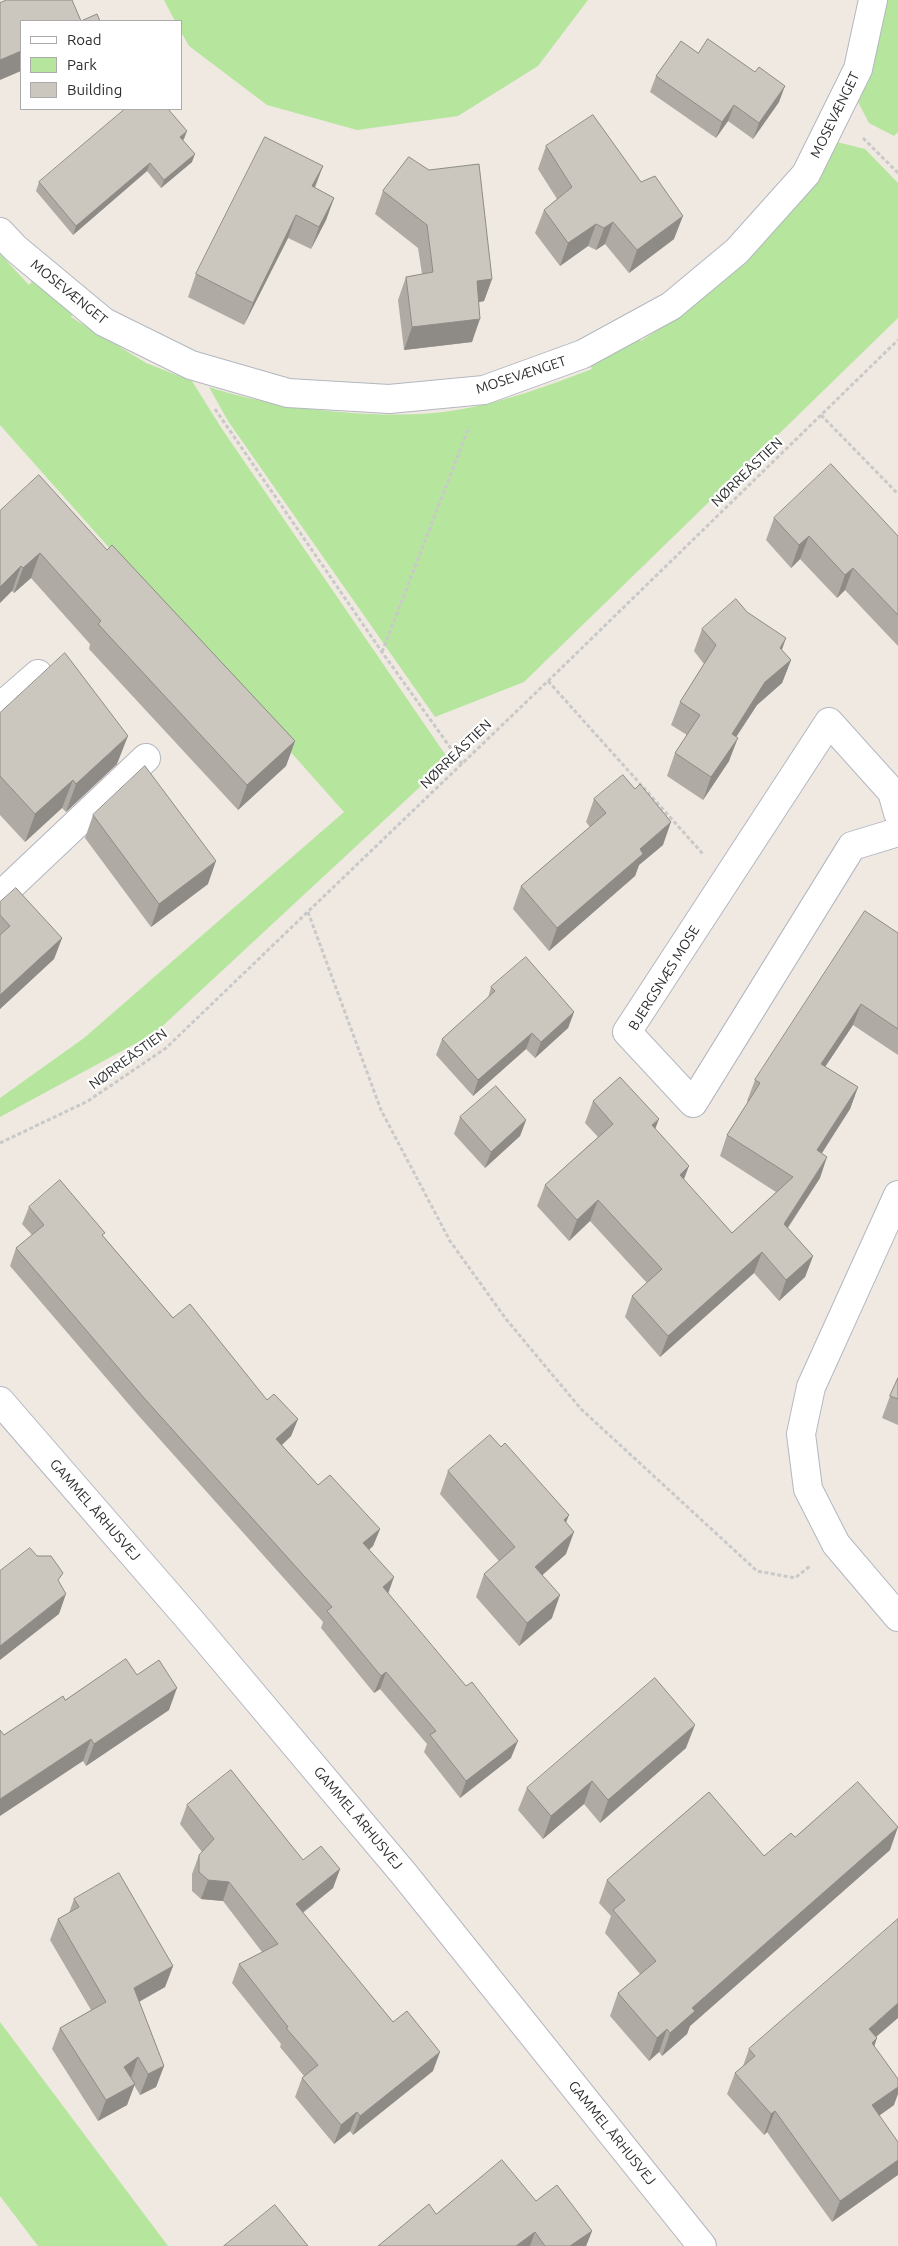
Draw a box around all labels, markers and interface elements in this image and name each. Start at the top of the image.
legend [20,20,182,110]
text: Road [67,31,102,48]
text: Park [67,56,97,73]
street label: MOSEVÆNGET [807,69,863,161]
text: Building [67,81,122,98]
street label: MOSEVÆNGET [27,256,111,328]
street label: MOSEVÆNGET [474,353,568,397]
street label: NØRREÅSTIEN [708,434,786,510]
street label: NØRREÅSTIEN [417,716,495,792]
street label: BJERGSNÆS MOSE [625,922,703,1034]
street label: NØRREÅSTIEN [86,1025,170,1093]
street label: GAMMEL ÅRHUSVEJ [46,1456,144,1564]
street label: GAMMEL ÅRHUSVEJ [310,1763,406,1873]
street label: GAMMEL ÅRHUSVEJ [565,2077,659,2189]

